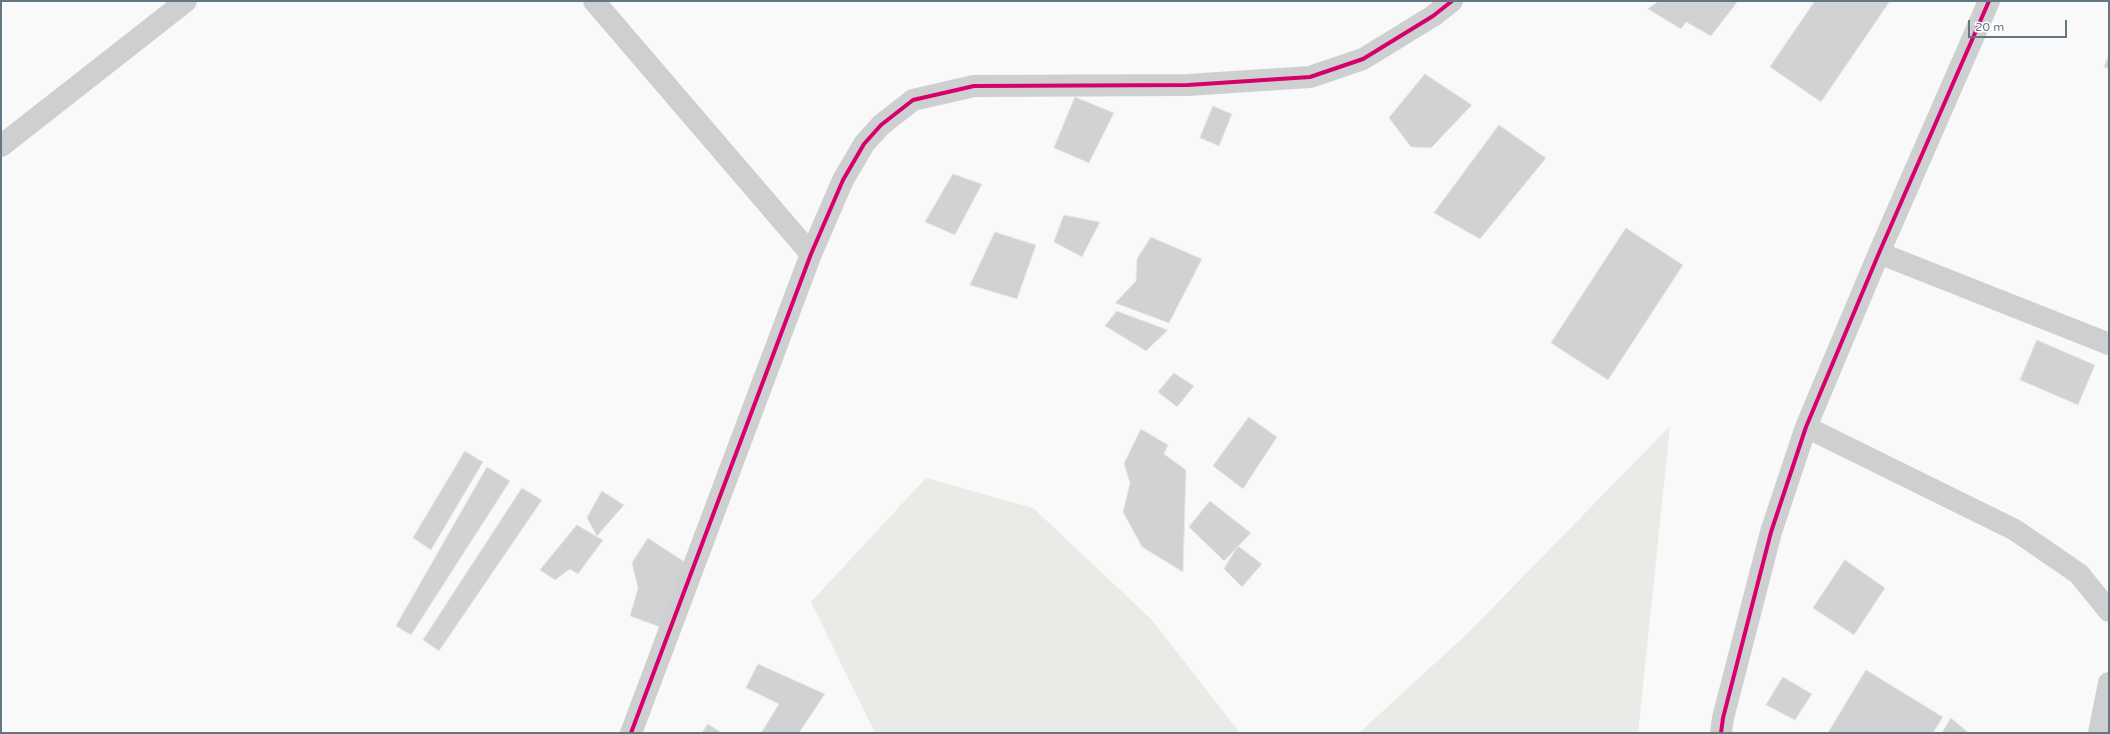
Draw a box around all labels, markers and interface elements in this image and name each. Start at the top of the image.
scale bar [1970,12,2069,38]
text: 20 m [1975,20,2004,34]

